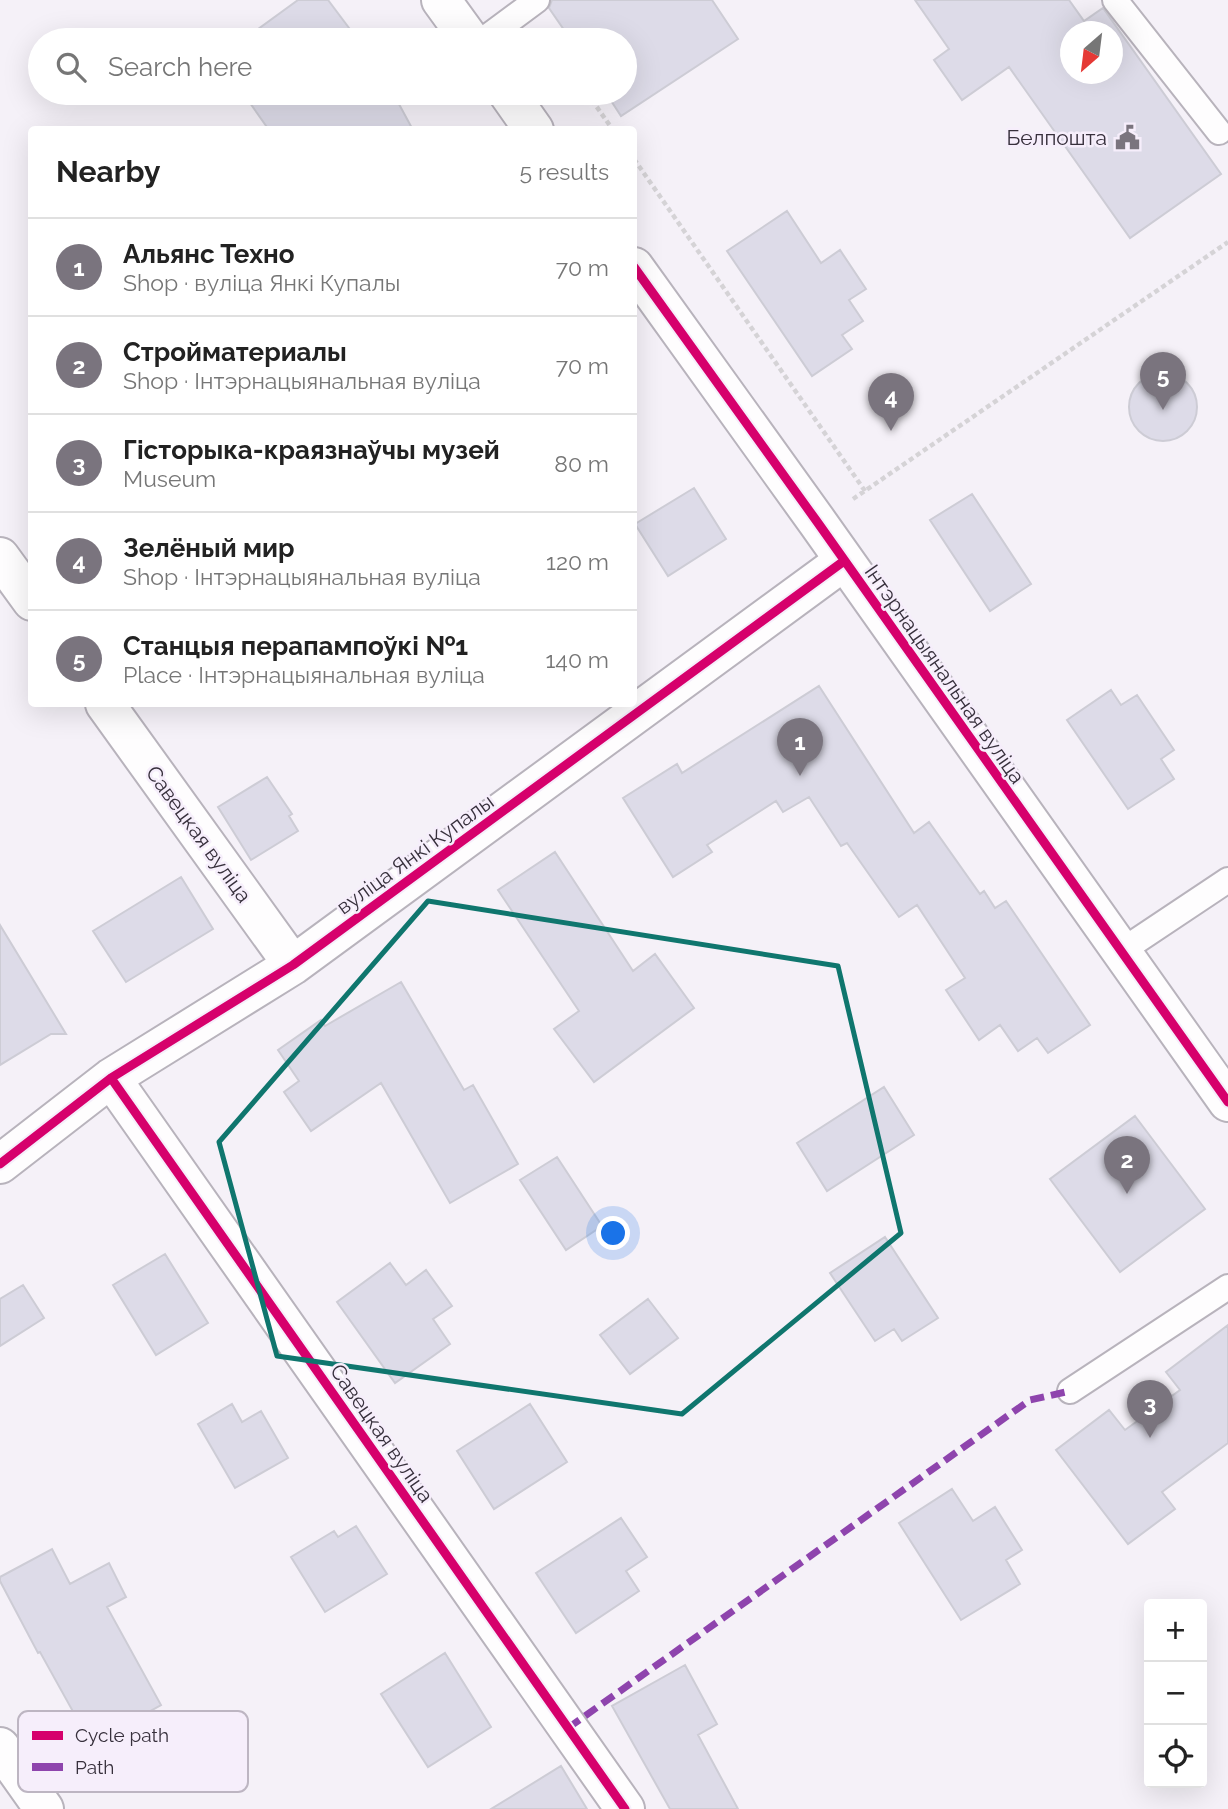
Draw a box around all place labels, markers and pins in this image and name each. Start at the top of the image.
public building icon: Белпошта [1113,123,1141,151]
place label: Белпошта [1006,125,1107,150]
pin: 5 [1140,352,1186,410]
pin: 4 [868,373,914,431]
pin: 1 [777,718,823,776]
pin: 2 [1104,1136,1150,1194]
pin: 3 [1127,1380,1173,1438]

